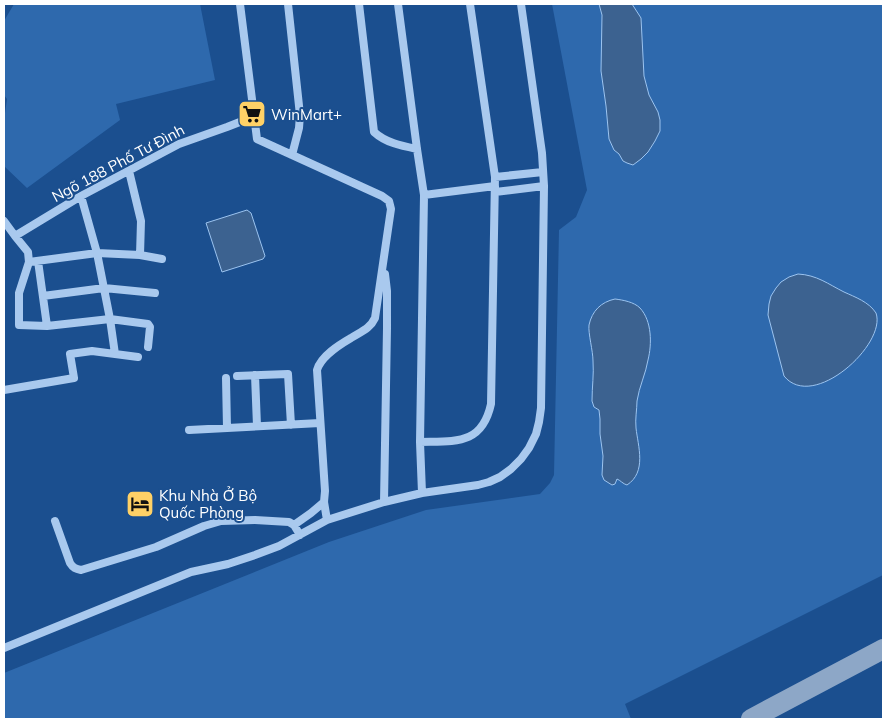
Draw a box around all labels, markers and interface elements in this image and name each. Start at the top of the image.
supermarket icon: WinMart+ [237,99,267,129]
place label: WinMart+ [271,105,342,124]
street label: Ngõ 188 Phố Tư Đình [48,120,188,206]
place label: Khu Nhà Ở Bộ Quốc Phòng [159,486,257,522]
hotel icon: Khu Nhà Ở Bộ Quốc Phòng [125,489,155,519]

